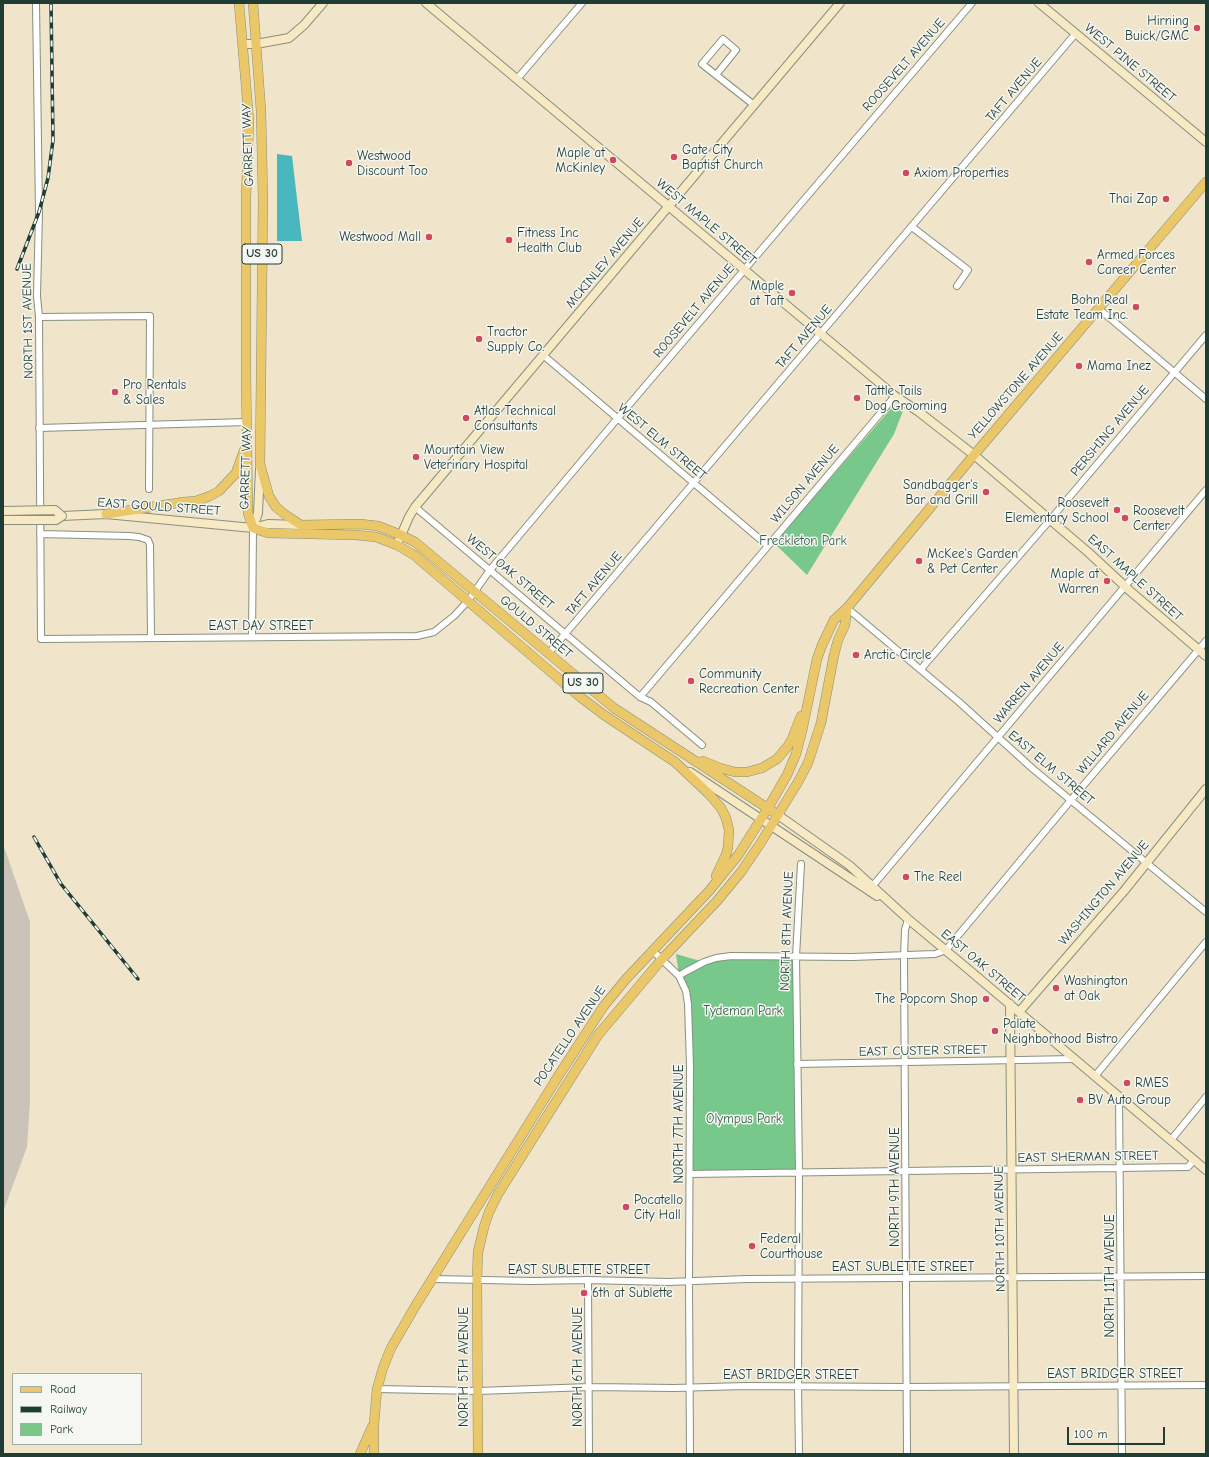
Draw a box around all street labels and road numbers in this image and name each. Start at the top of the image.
street label: ROOSEVELT AVENUE [859,15,949,115]
street label: WEST PINE STREET [1081,20,1179,106]
street label: TAFT AVENUE [983,55,1045,125]
street label: GARRETT WAY [239,103,257,187]
street label: WEST MAPLE STREET [653,176,759,268]
street label: MCKINLEY AVENUE [563,215,647,311]
road number: US 30 [242,244,282,264]
street label: ROOSEVELT AVENUE [650,261,738,361]
street label: NORTH 1ST AVENUE [19,263,37,379]
street label: TAFT AVENUE [773,302,835,372]
street label: YELLOWSTONE AVENUE [965,329,1067,443]
street label: PERSHING AVENUE [1067,382,1153,480]
street label: WEST ELM STREET [614,400,710,484]
street label: GARRETT WAY [237,426,255,510]
street label: WILSON AVENUE [767,441,843,527]
street label: EAST GOULD STREET [97,495,221,519]
street label: WEST OAK STREET [463,531,557,613]
street label: EAST MAPLE STREET [1084,531,1186,625]
street label: TAFT AVENUE [563,549,625,619]
street label: GOULD STREET [497,592,575,662]
street label: EAST DAY STREET [209,618,313,634]
street label: WARREN AVENUE [990,639,1068,727]
road number: US 30 [563,673,603,693]
street label: WILLARD AVENUE [1073,688,1153,778]
street label: EAST ELM STREET [1005,727,1097,809]
street label: WASHINGTON AVENUE [1056,837,1152,949]
street label: NORTH 8TH AVENUE [777,871,797,991]
street label: EAST OAK STREET [938,926,1028,1006]
street label: POCATELLO AVENUE [531,983,609,1089]
street label: EAST CUSTER STREET [859,1042,987,1060]
street label: NORTH 7TH AVENUE [671,1064,687,1184]
street label: NORTH 9TH AVENUE [887,1127,903,1247]
street label: EAST SHERMAN STREET [1017,1148,1159,1166]
street label: NORTH 10TH AVENUE [991,1166,1009,1292]
street label: NORTH 11TH AVENUE [1102,1214,1118,1338]
street label: EAST SUBLETTE STREET [832,1259,974,1275]
street label: EAST SUBLETTE STREET [508,1262,650,1278]
street label: NORTH 5TH AVENUE [456,1307,472,1427]
street label: NORTH 6TH AVENUE [570,1307,586,1427]
street label: EAST BRIDGER STREET [1047,1366,1183,1382]
street label: EAST BRIDGER STREET [723,1367,859,1383]

